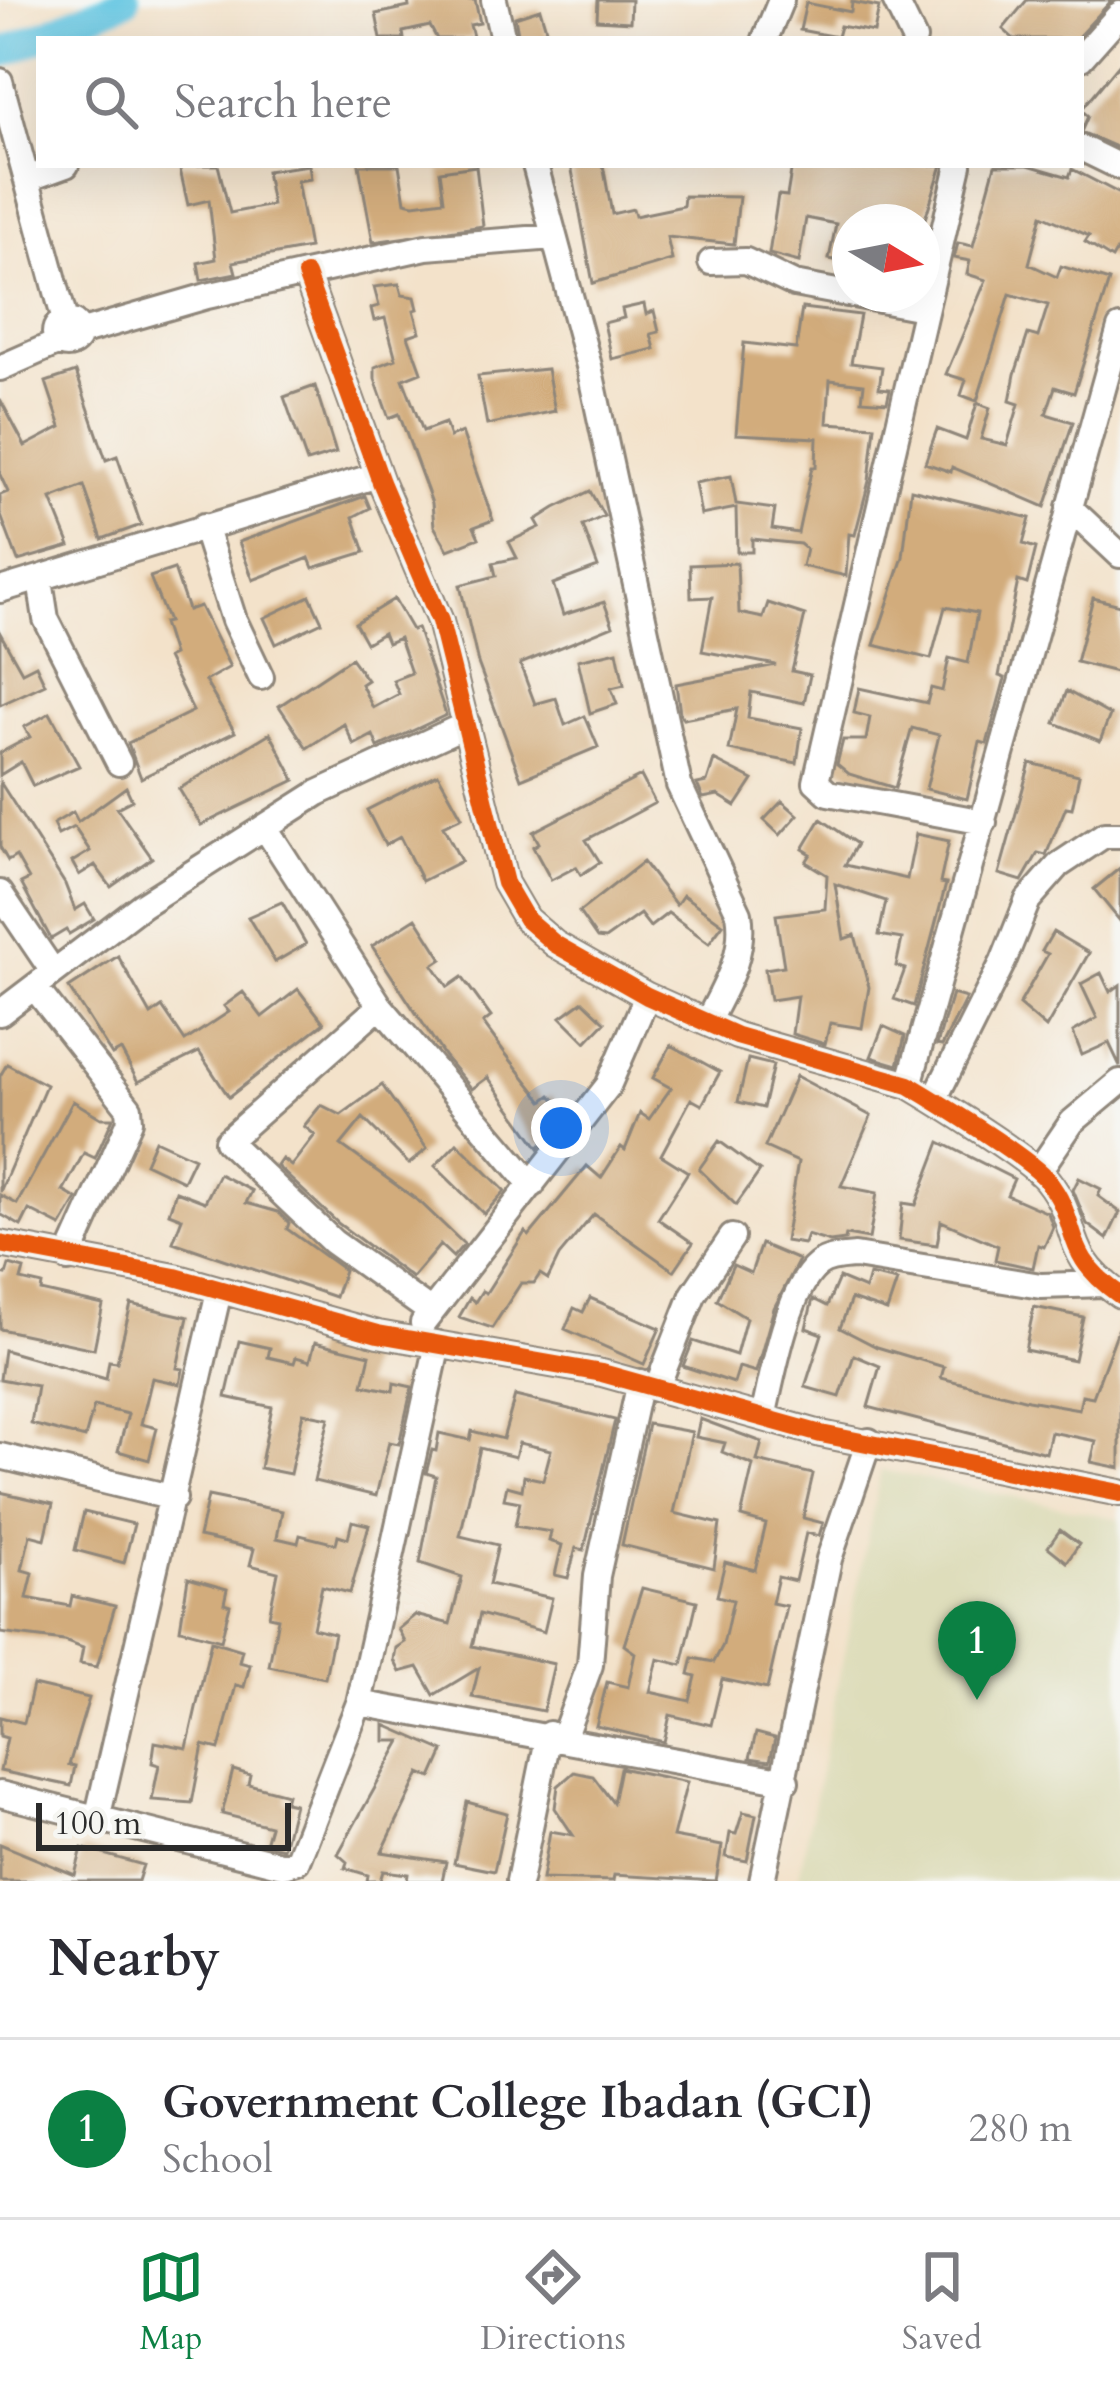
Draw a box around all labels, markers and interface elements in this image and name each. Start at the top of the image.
search box [36,36,1084,168]
icon: search [78,69,144,135]
text: Search here [174,72,392,133]
north arrow [832,204,940,312]
your location [531,1098,591,1158]
pin: 1 [938,1601,1016,1700]
scale bar [36,1797,291,1850]
text: 100 m [54,1801,141,1846]
text: Nearby [48,1924,220,1994]
text: Government College Ibadan (GCI) [162,2072,874,2133]
text: 1 [77,2102,97,2155]
text: 280 m [969,2102,1072,2155]
text: School [162,2133,273,2186]
tab: Map [138,2244,204,2361]
tab: Directions [480,2244,626,2361]
tab: Saved [902,2244,982,2361]

